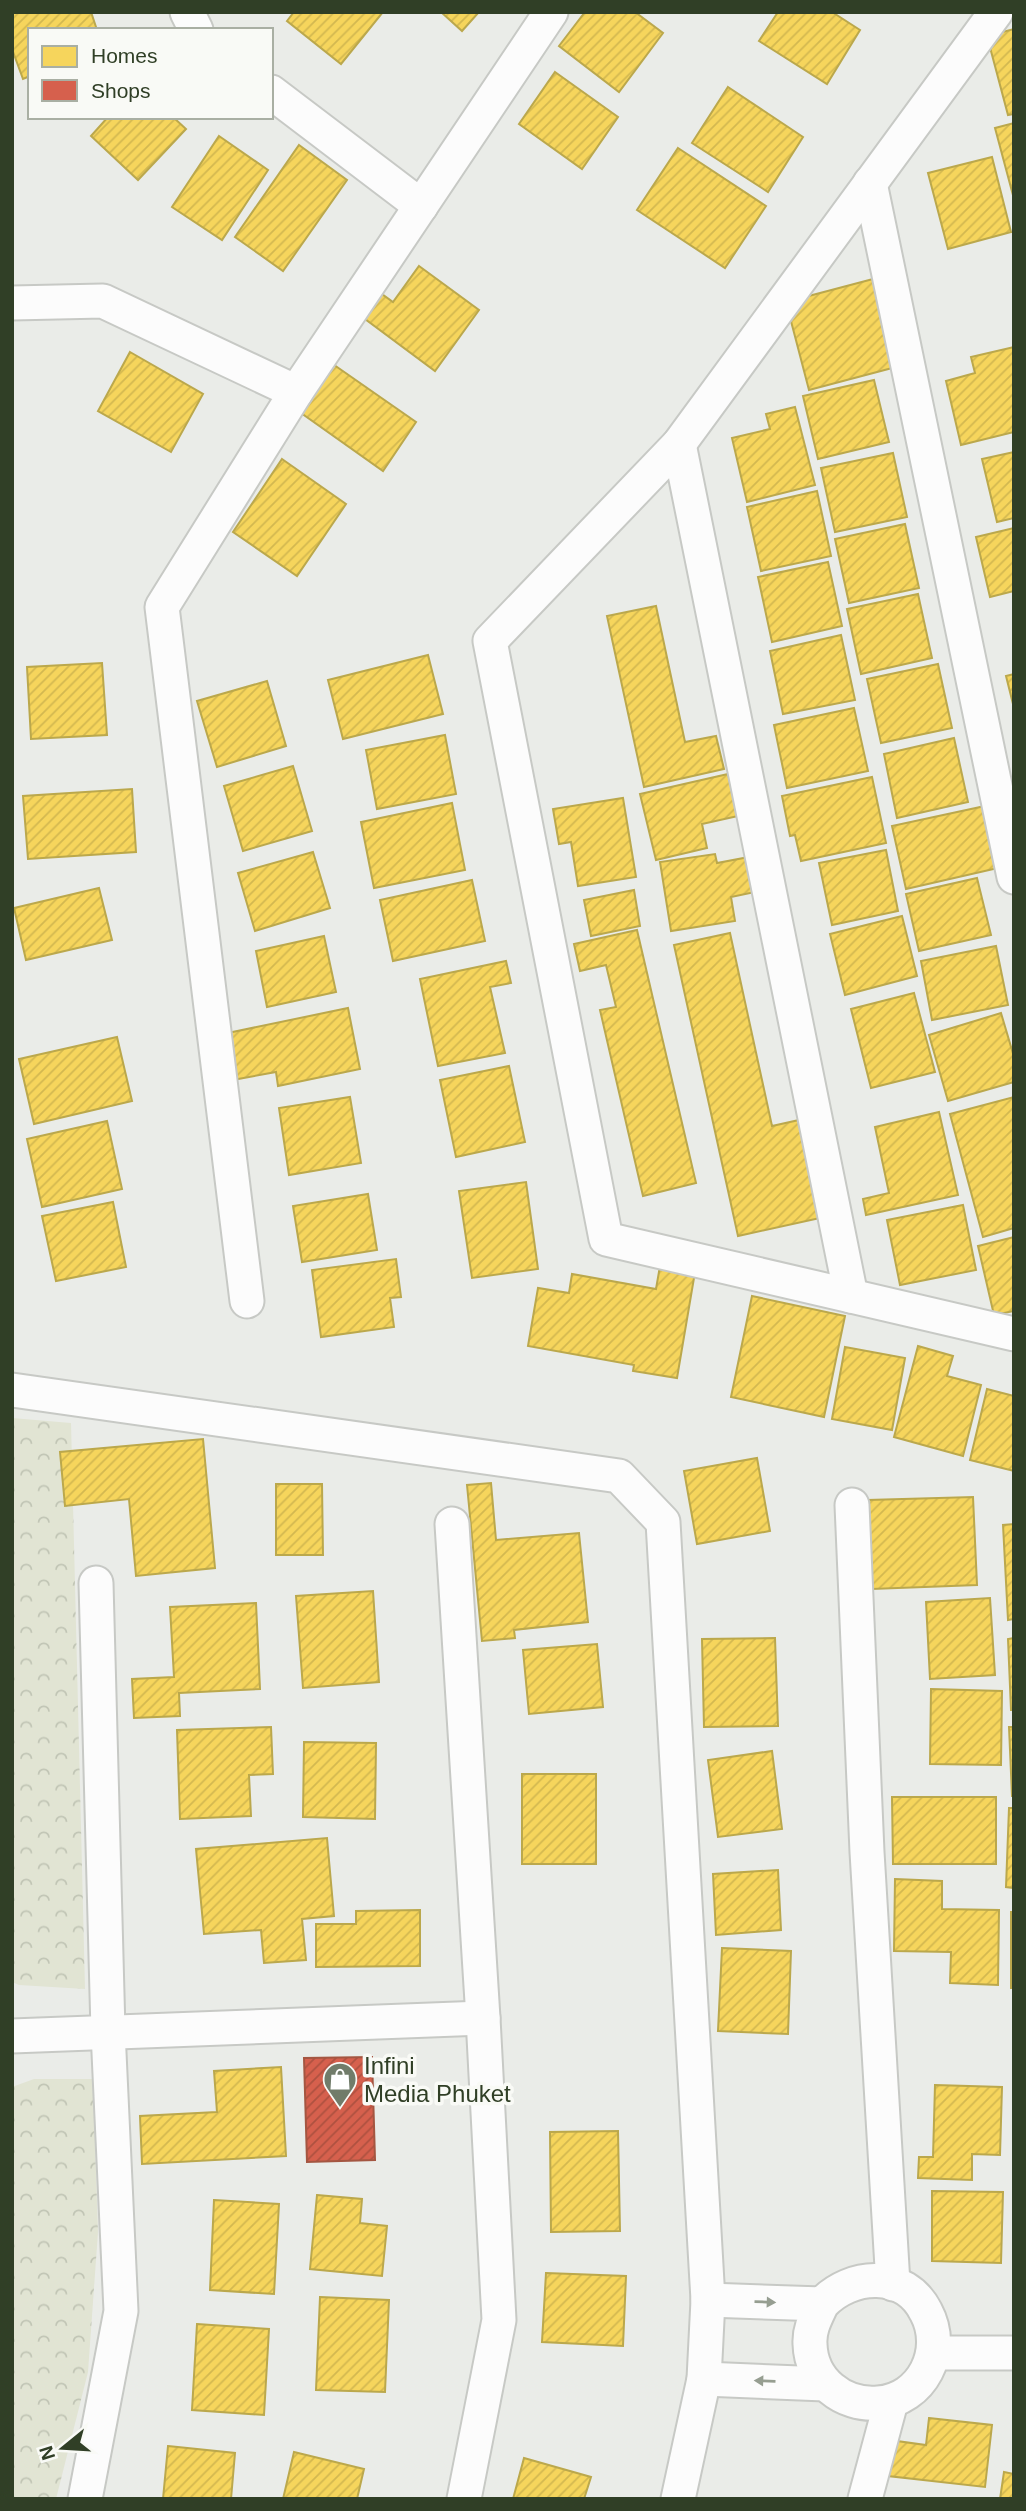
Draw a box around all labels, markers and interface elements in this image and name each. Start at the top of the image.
legend [28,28,273,119]
text: Homes [91,44,158,67]
text: Shops [91,79,151,102]
place label: Infini Media Phuket [364,2052,511,2107]
shop icon: Infini Media Phuket [321,2060,359,2109]
one-way arrow [755,2296,777,2307]
one-way arrow [753,2376,775,2387]
north arrow [28,2413,98,2483]
text: N [35,2443,59,2463]

